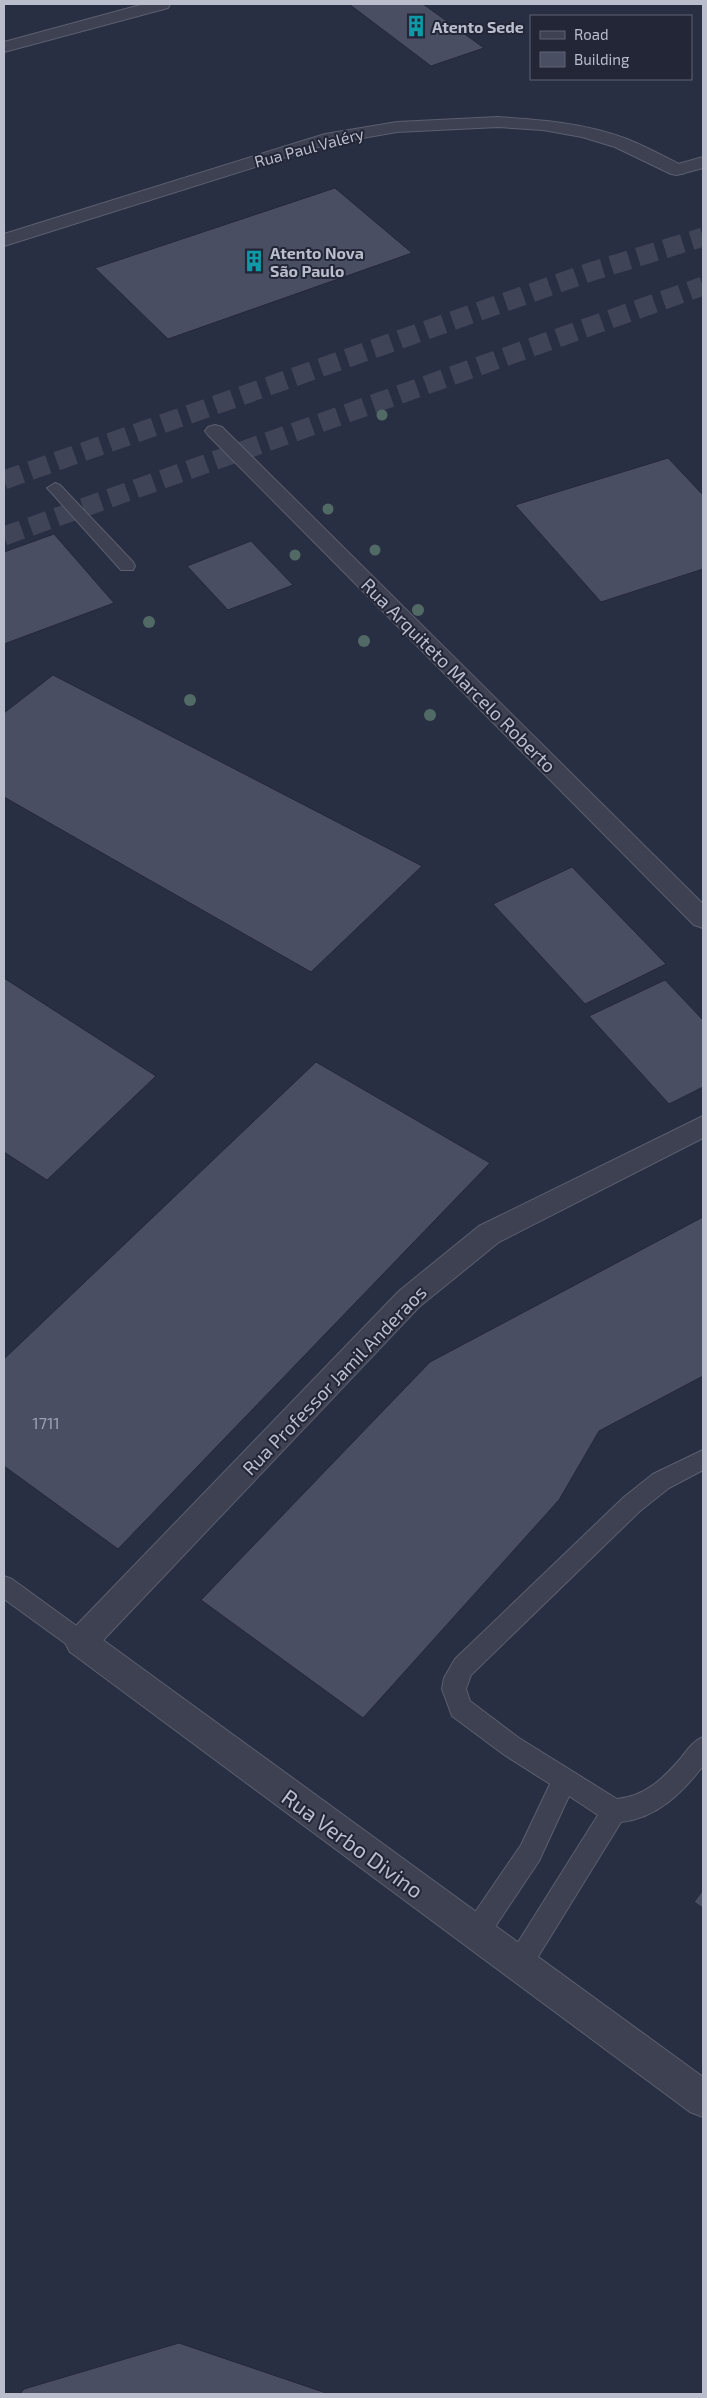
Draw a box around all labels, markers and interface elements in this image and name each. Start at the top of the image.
building icon: Atento Sede [403,13,429,39]
legend [530,15,692,80]
place label: Atento Sede [432,17,524,36]
text: Road [574,25,609,43]
text: Building [574,50,630,68]
street label: Rua Paul Valéry [252,123,366,171]
place label: Atento Nova São Paulo [270,243,364,280]
building icon: Atento Nova São Paulo [241,248,267,274]
street label: Rua Arquiteto Marcelo Roberto [357,573,561,777]
street label: Rua Professor Jamil Anderaos [237,1280,431,1480]
house number: 1711 [32,1413,60,1432]
street label: Rua Verbo Divino [277,1783,429,1903]

